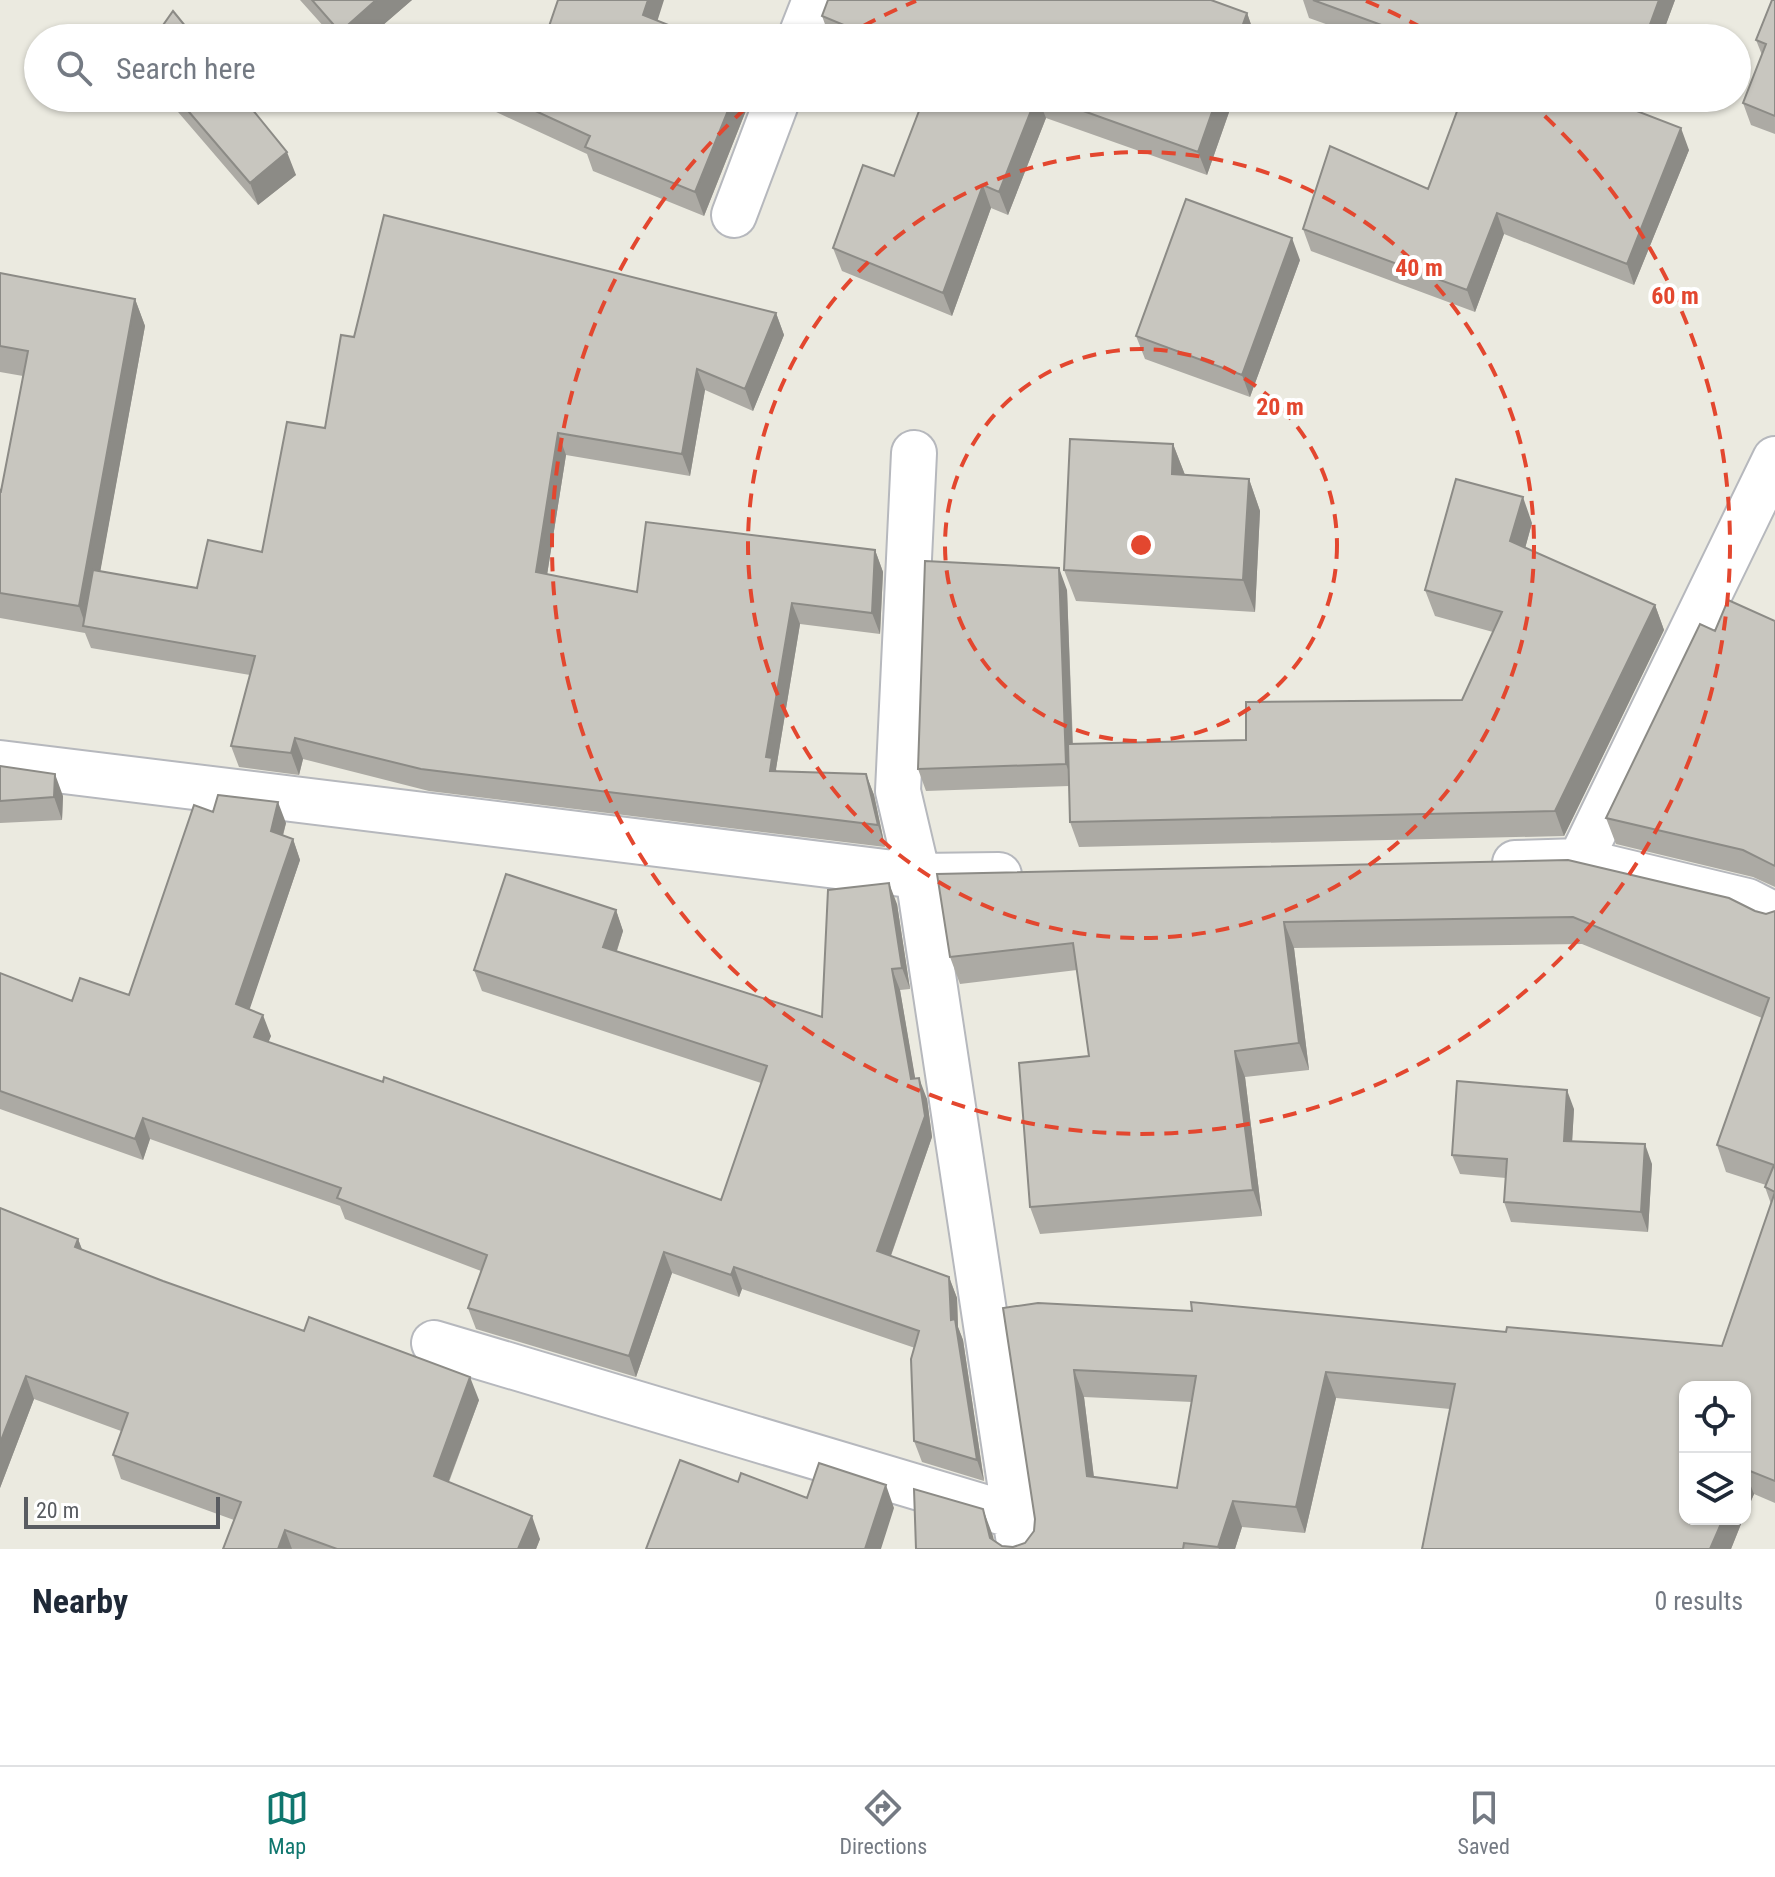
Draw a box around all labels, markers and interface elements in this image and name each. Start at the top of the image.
search box [24,24,1751,112]
icon: search [52,46,96,90]
text: Search here [116,51,256,86]
text: 40 m [1395,254,1443,282]
text: 60 m [1651,282,1699,310]
text: 20 m [1256,393,1304,421]
centre of rings [1127,531,1155,559]
map controls [1679,1381,1751,1525]
button: locate [1679,1381,1751,1453]
button: layers [1679,1453,1751,1525]
scale bar [24,1493,220,1529]
text: 20 m [36,1498,79,1523]
text: Nearby [32,1581,128,1621]
text: 0 results [1654,1586,1743,1616]
tab: Map [265,1786,309,1859]
tab: Directions [839,1786,927,1859]
tab: Saved [1458,1786,1510,1859]

